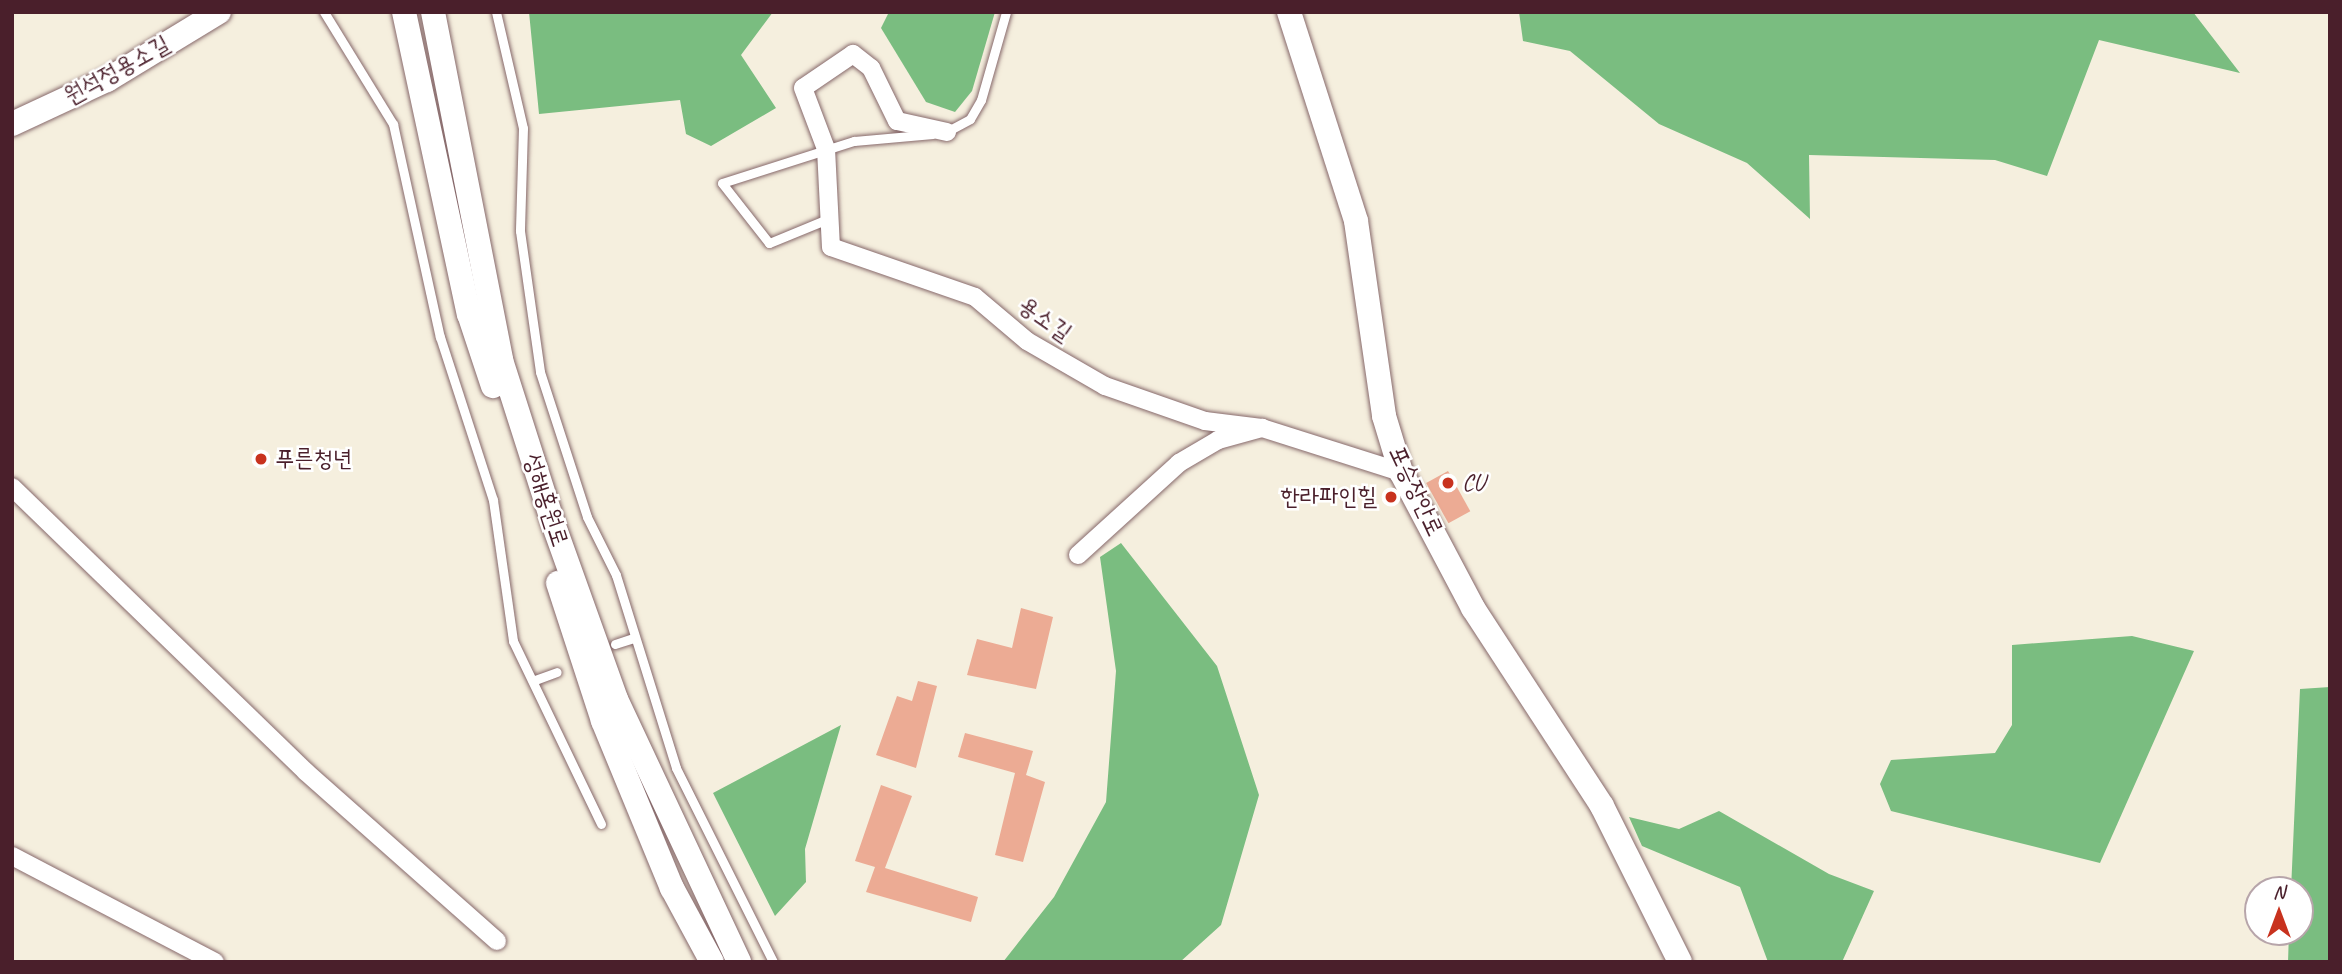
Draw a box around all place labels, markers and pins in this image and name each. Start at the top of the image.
place label: 푸른청년 [275,445,352,473]
marker: 푸른청년 [253,451,269,467]
place label: CU [1462,469,1485,497]
marker: CU [1440,475,1456,491]
place label: 한라파인힐 [1280,483,1377,511]
marker: 한라파인힐 [1383,489,1399,505]

